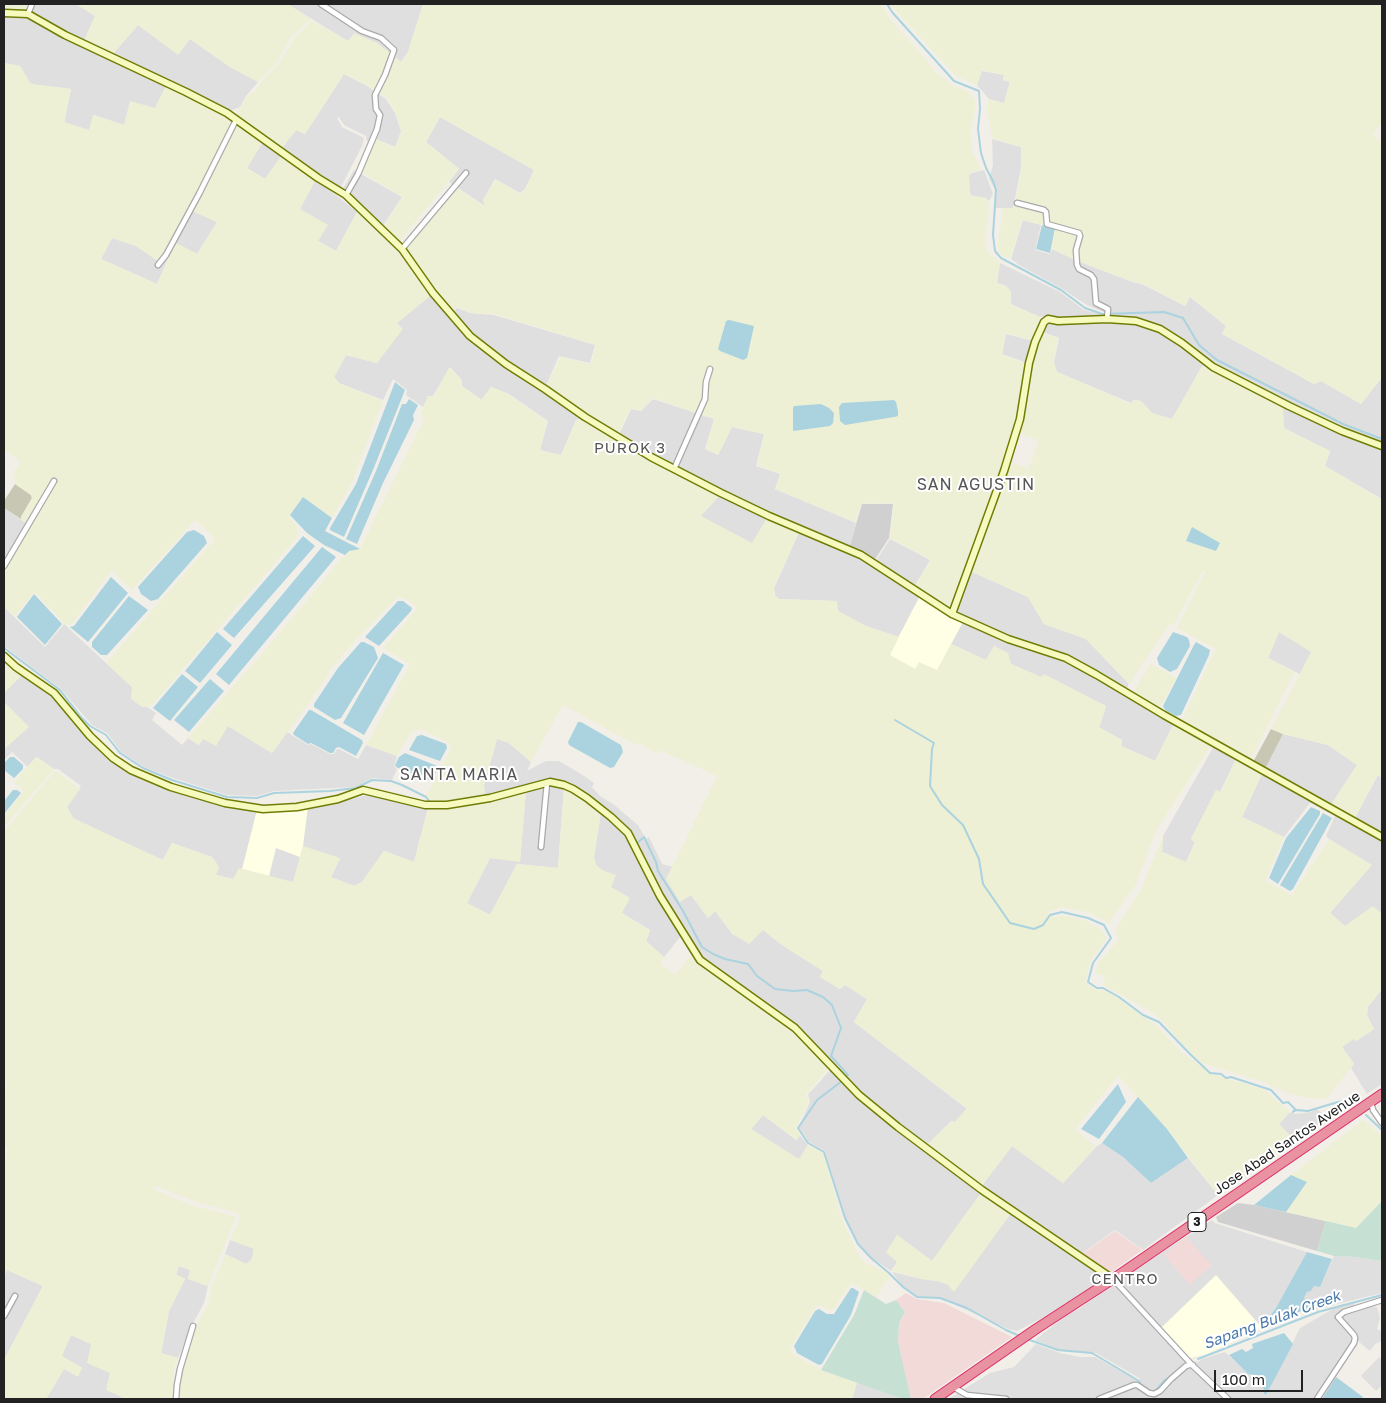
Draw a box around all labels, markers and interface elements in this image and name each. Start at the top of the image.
district label: PUROK 3 [593,439,667,457]
district label: SAN AGUSTIN [915,475,1037,495]
district label: SANTA MARIA [398,765,520,785]
street label: Jose Abad Santos Avenue [1211,1088,1363,1198]
road number: 3 [1188,1212,1206,1232]
district label: CENTRO [1091,1270,1159,1288]
water label: Sapang Bulak Creek [1201,1287,1343,1353]
scale bar [1216,1360,1305,1392]
text: 100 m [1222,1370,1265,1388]

